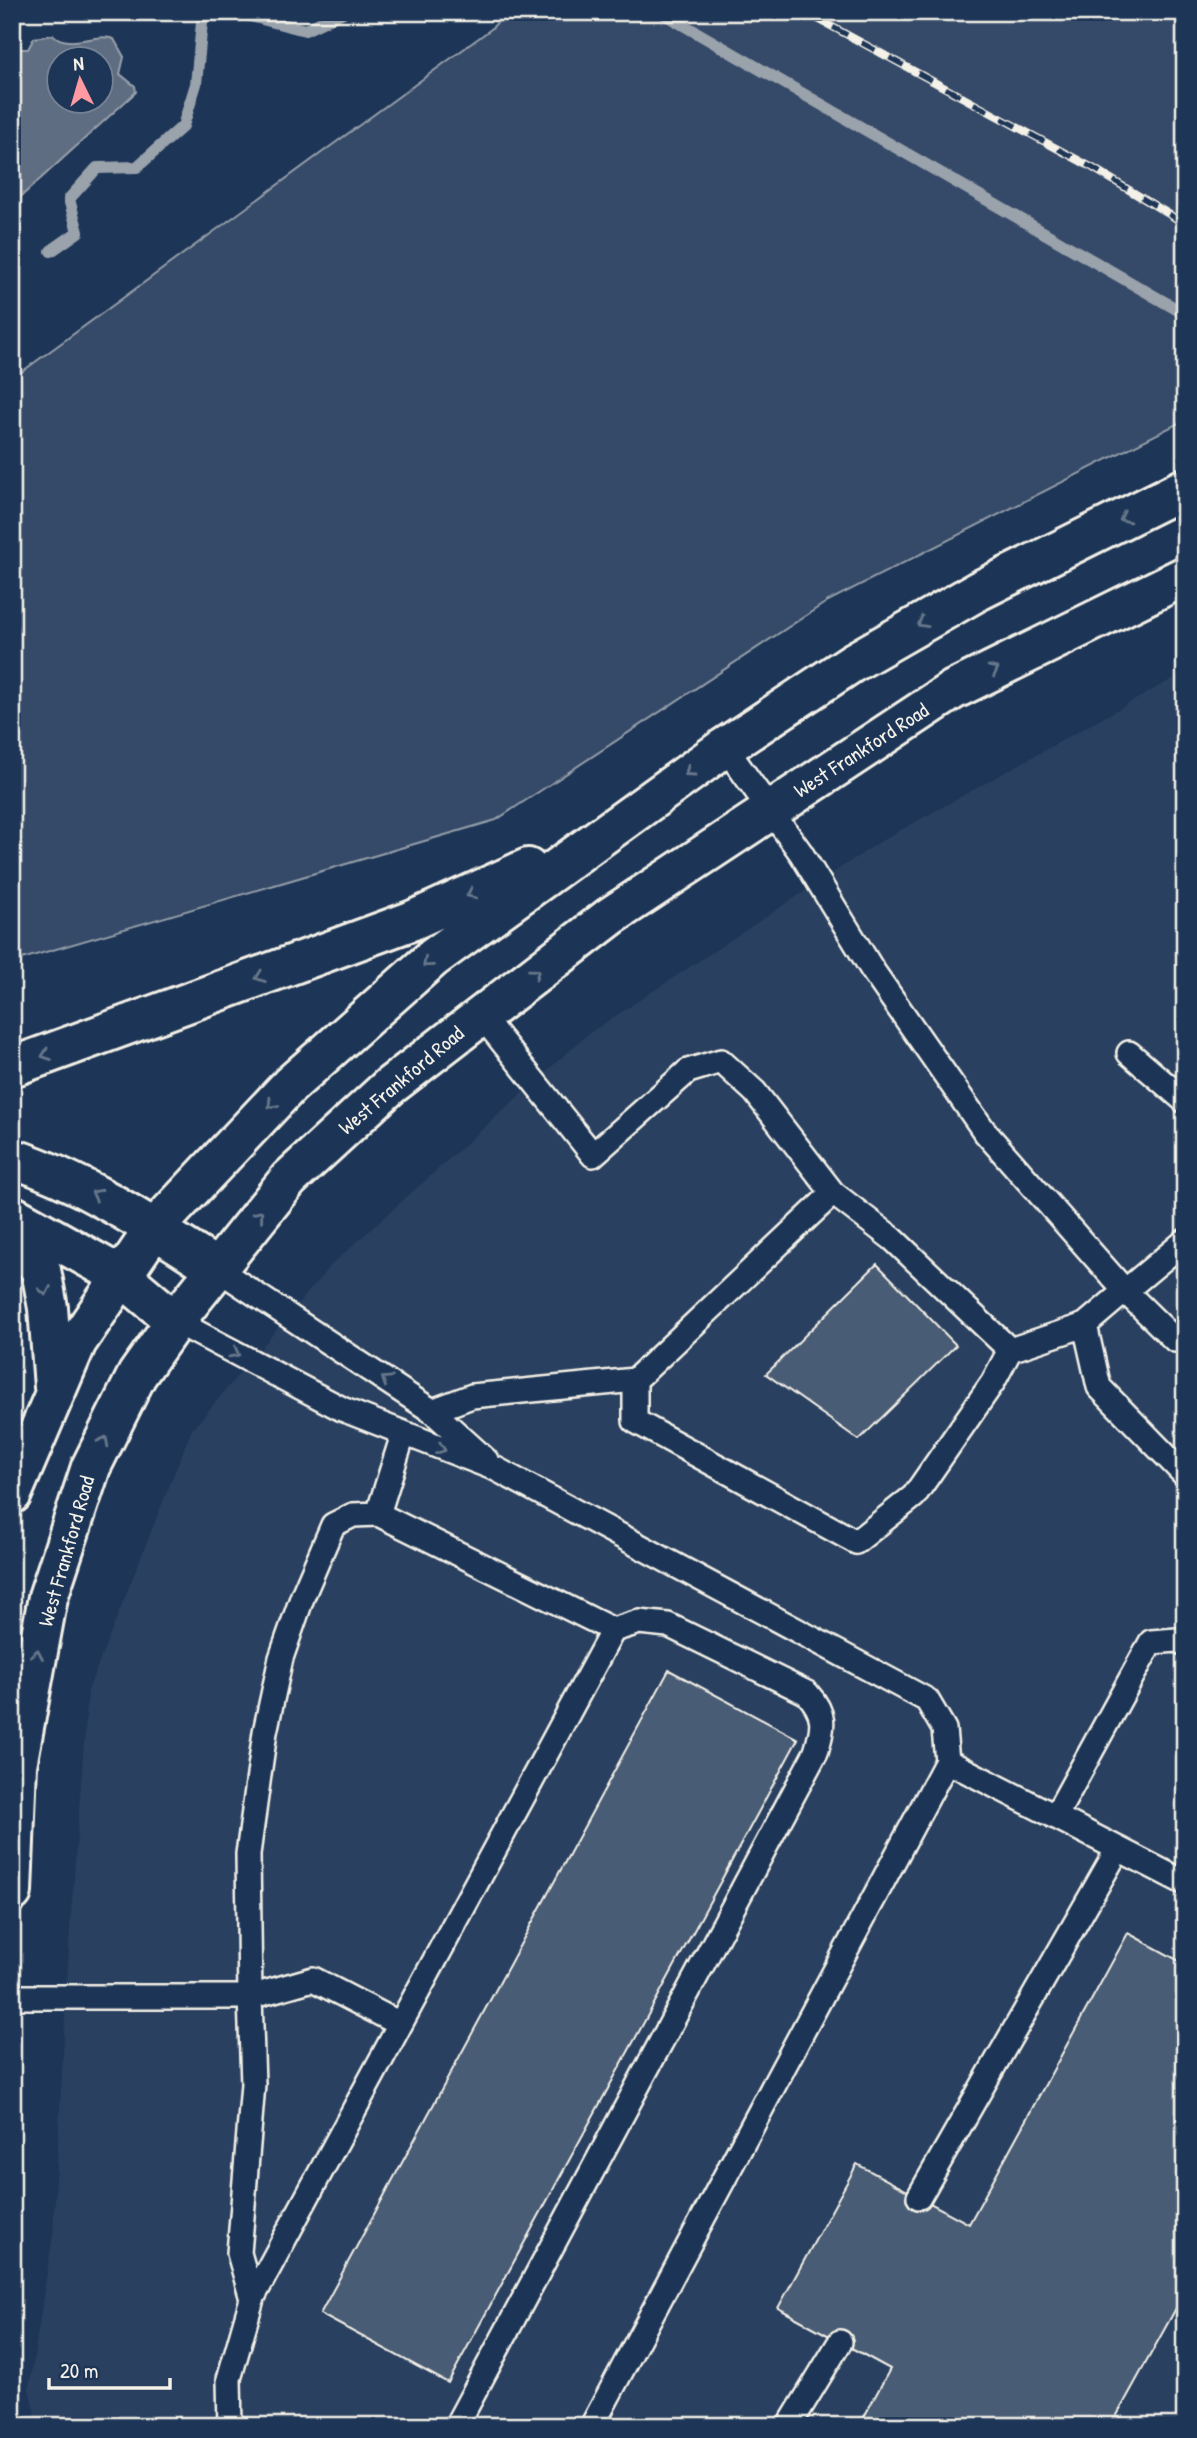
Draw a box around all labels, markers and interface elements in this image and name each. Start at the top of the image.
north arrow [46,46,116,116]
text: N [72,50,85,76]
one-way arrow [1119,510,1131,524]
one-way arrow [917,615,929,628]
one-way arrow [987,664,999,678]
street label: West Frankford Road [788,696,934,804]
one-way arrow [684,764,697,776]
one-way arrow [466,886,478,900]
one-way arrow [423,955,436,967]
one-way arrow [254,969,266,983]
one-way arrow [527,969,539,981]
street label: West Frankford Road [332,1019,470,1141]
one-way arrow [40,1047,52,1061]
one-way arrow [267,1096,280,1109]
one-way arrow [91,1188,103,1202]
one-way arrow [251,1210,264,1222]
one-way arrow [37,1285,52,1297]
one-way arrow [228,1345,240,1358]
one-way arrow [381,1376,394,1389]
one-way arrow [95,1435,109,1448]
one-way arrow [434,1441,446,1455]
street label: West Frankford Road [31,1472,101,1630]
one-way arrow [29,1648,44,1660]
scale bar [49,2347,170,2391]
text: 20 m [60,2356,98,2385]

